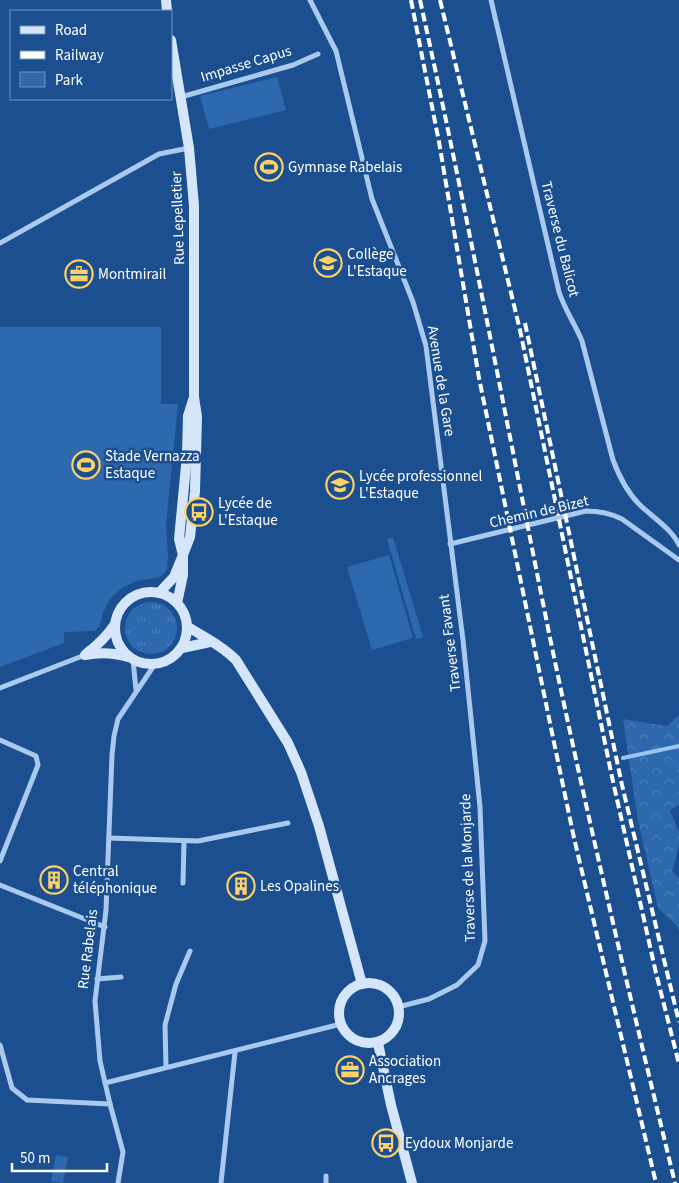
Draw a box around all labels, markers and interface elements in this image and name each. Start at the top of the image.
legend [10,10,172,100]
text: Road [55,20,87,41]
street label: Impasse Capus [198,40,294,88]
text: Railway [55,45,104,66]
text: Park [55,70,84,91]
sports icon: Gymnase Rabelais [254,152,284,182]
place label: Gymnase Rabelais [288,157,402,178]
street label: Rue Lepelletier [166,170,190,265]
street label: Traverse du Balicot [535,179,585,299]
place label: Collège L'Estaque [347,244,407,282]
school or university icon: Collège L'Estaque [313,248,343,278]
office icon: Montmirail [64,259,94,289]
place label: Montmirail [98,264,167,285]
street label: Avenue de la Gare [422,324,460,438]
place label: Stade Vernazza Estaque [105,446,200,484]
sports icon: Stade Vernazza Estaque [71,450,101,480]
place label: Lycée professionnel L'Estaque [359,466,482,504]
school or university icon: Lycée professionnel L'Estaque [325,470,355,500]
street label: Chemin de Bizet [487,490,591,534]
place label: Lycée de L'Estaque [218,493,278,531]
bus stop icon: Lycée de L'Estaque [184,497,214,527]
street label: Traverse Favant [434,593,466,693]
street label: Traverse de la Monjarde [455,793,481,943]
place label: Central téléphonique [73,861,157,899]
building icon: Central téléphonique [39,865,69,895]
building icon: Les Opalines [226,871,256,901]
place label: Les Opalines [260,876,339,897]
street label: Rue Rabelais [73,908,103,990]
place label: Association Ancrages [369,1051,441,1089]
office icon: Association Ancrages [335,1055,365,1085]
bus stop icon: Eydoux Monjarde [371,1128,401,1158]
place label: Eydoux Monjarde [405,1133,513,1154]
scale bar [12,1140,108,1172]
text: 50 m [20,1148,50,1169]

